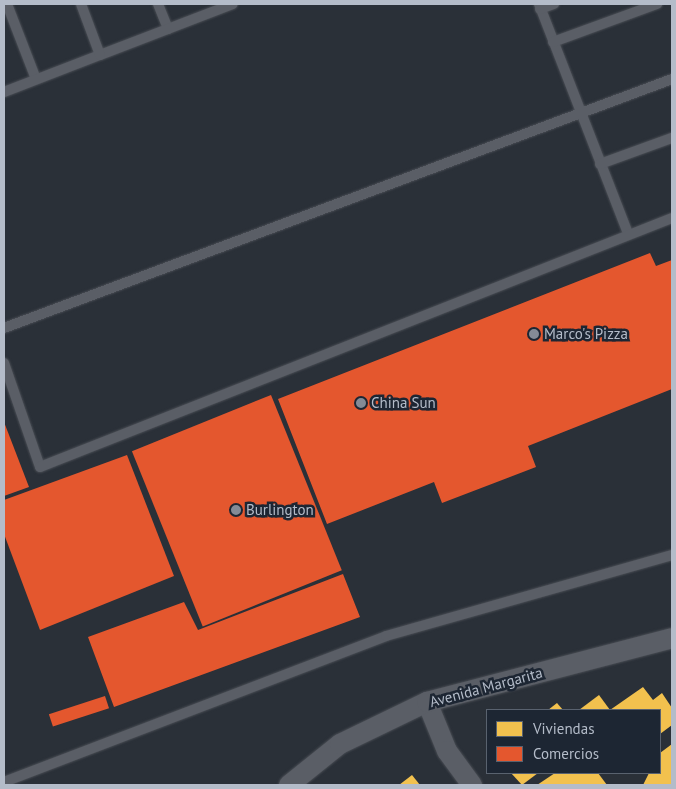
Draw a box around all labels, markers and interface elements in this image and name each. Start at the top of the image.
place label: Marco's Pizza [544,325,628,343]
marker: Marco's Pizza [528,328,540,340]
place label: China Sun [371,394,436,412]
marker: China Sun [355,397,367,409]
place label: Burlington [246,501,314,519]
marker: Burlington [230,504,242,516]
street label: Avenida Margarita [428,663,544,711]
legend [486,709,661,774]
text: Viviendas [533,719,594,738]
text: Comercios [533,744,599,763]

